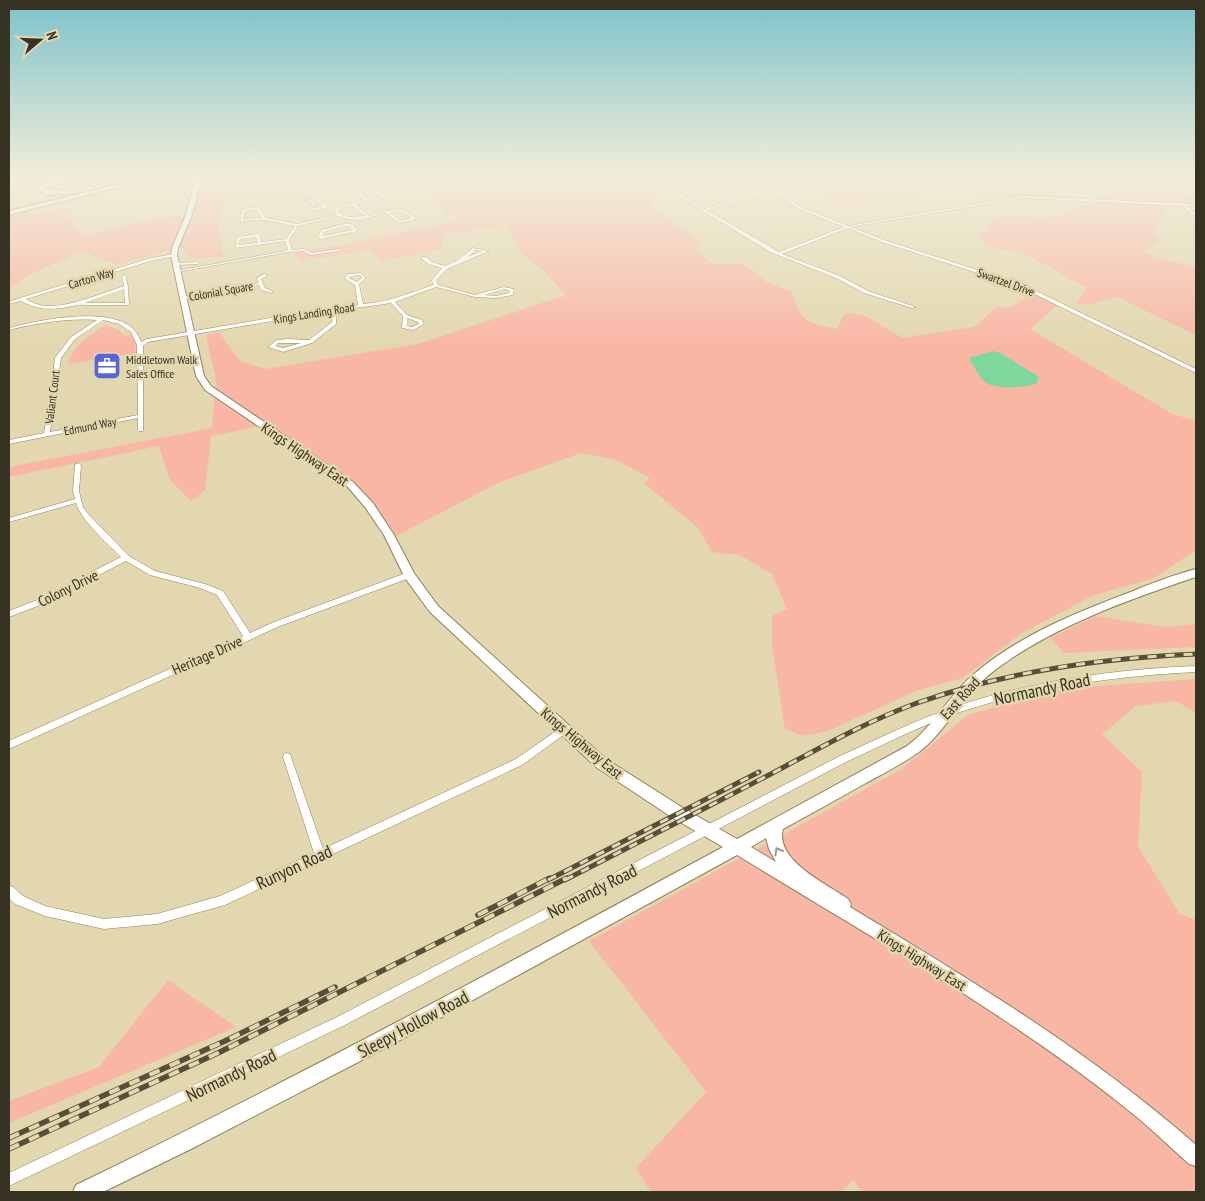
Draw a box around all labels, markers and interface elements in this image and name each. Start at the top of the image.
north arrow [15,15,65,65]
text: N [43,29,62,42]
street label: Carton Way [66,264,116,292]
street label: Swartzel Drive [975,265,1037,299]
street label: Colonial Square [188,278,254,304]
street label: Kings Landing Road [272,299,356,327]
office icon: Middletown Walk Sales Office [92,351,122,381]
place label: Middletown Walk Sales Office [126,352,198,381]
street label: Valiant Court [41,369,63,426]
street label: Edmund Way [62,413,118,438]
street label: Kings Highway East [258,418,352,490]
street label: Colony Drive [35,565,101,611]
street label: Heritage Drive [169,631,245,679]
street label: Normandy Road [992,668,1092,710]
street label: East Road [936,673,984,723]
street label: Kings Highway East [537,703,627,783]
street label: Runyon Road [252,839,336,895]
one-way arrow [774,848,784,857]
street label: Normandy Road [543,859,641,923]
street label: Kings Highway East [874,925,970,995]
street label: Sleepy Hollow Road [353,985,473,1063]
street label: Normandy Road [182,1043,280,1107]

